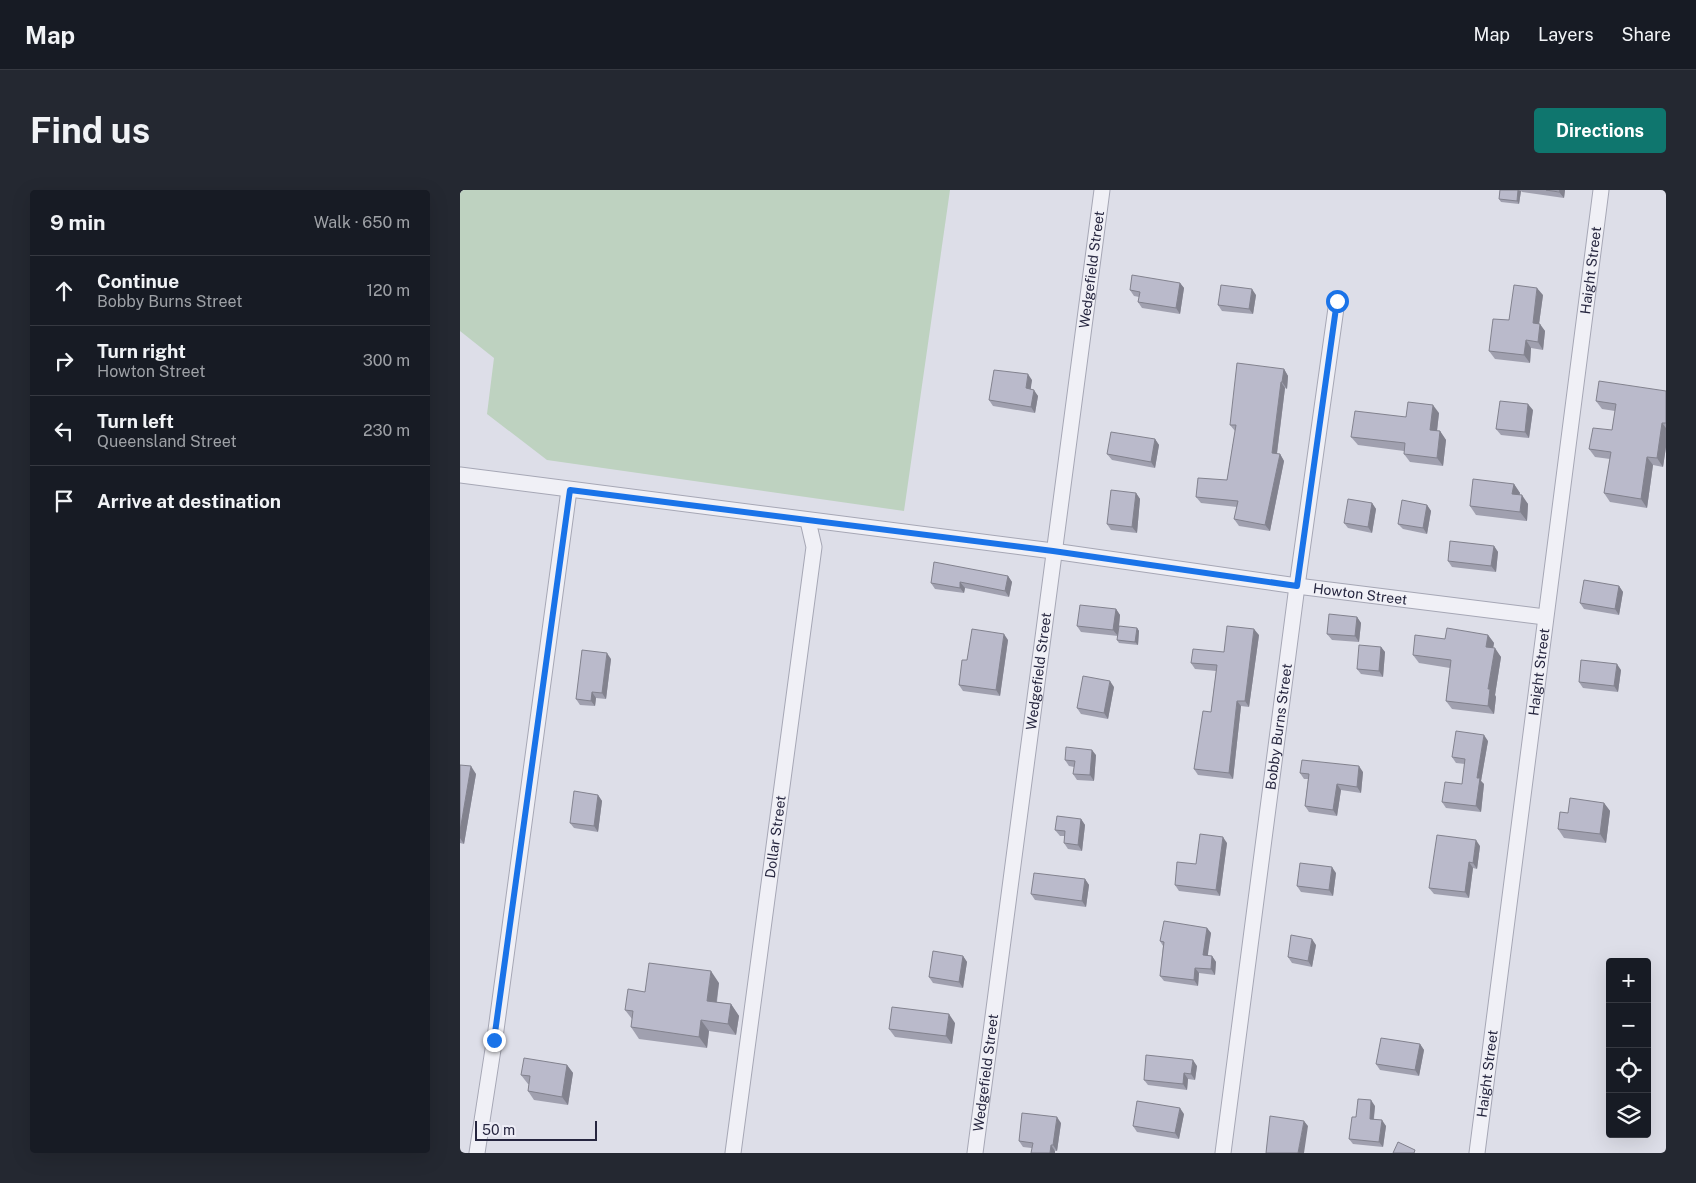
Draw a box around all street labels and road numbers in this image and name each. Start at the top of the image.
street label: Wedgefield Street [1076,210,1107,329]
street label: Haight Street [1577,226,1604,315]
street label: Howton Street [1312,580,1408,608]
street label: Wedgefield Street [1023,611,1054,731]
street label: Haight Street [1525,627,1553,717]
street label: Bobby Burns Street [1262,662,1295,791]
street label: Dollar Street [762,794,789,879]
street label: Wedgefield Street [970,1013,1001,1133]
street label: Haight Street [1474,1029,1501,1118]

